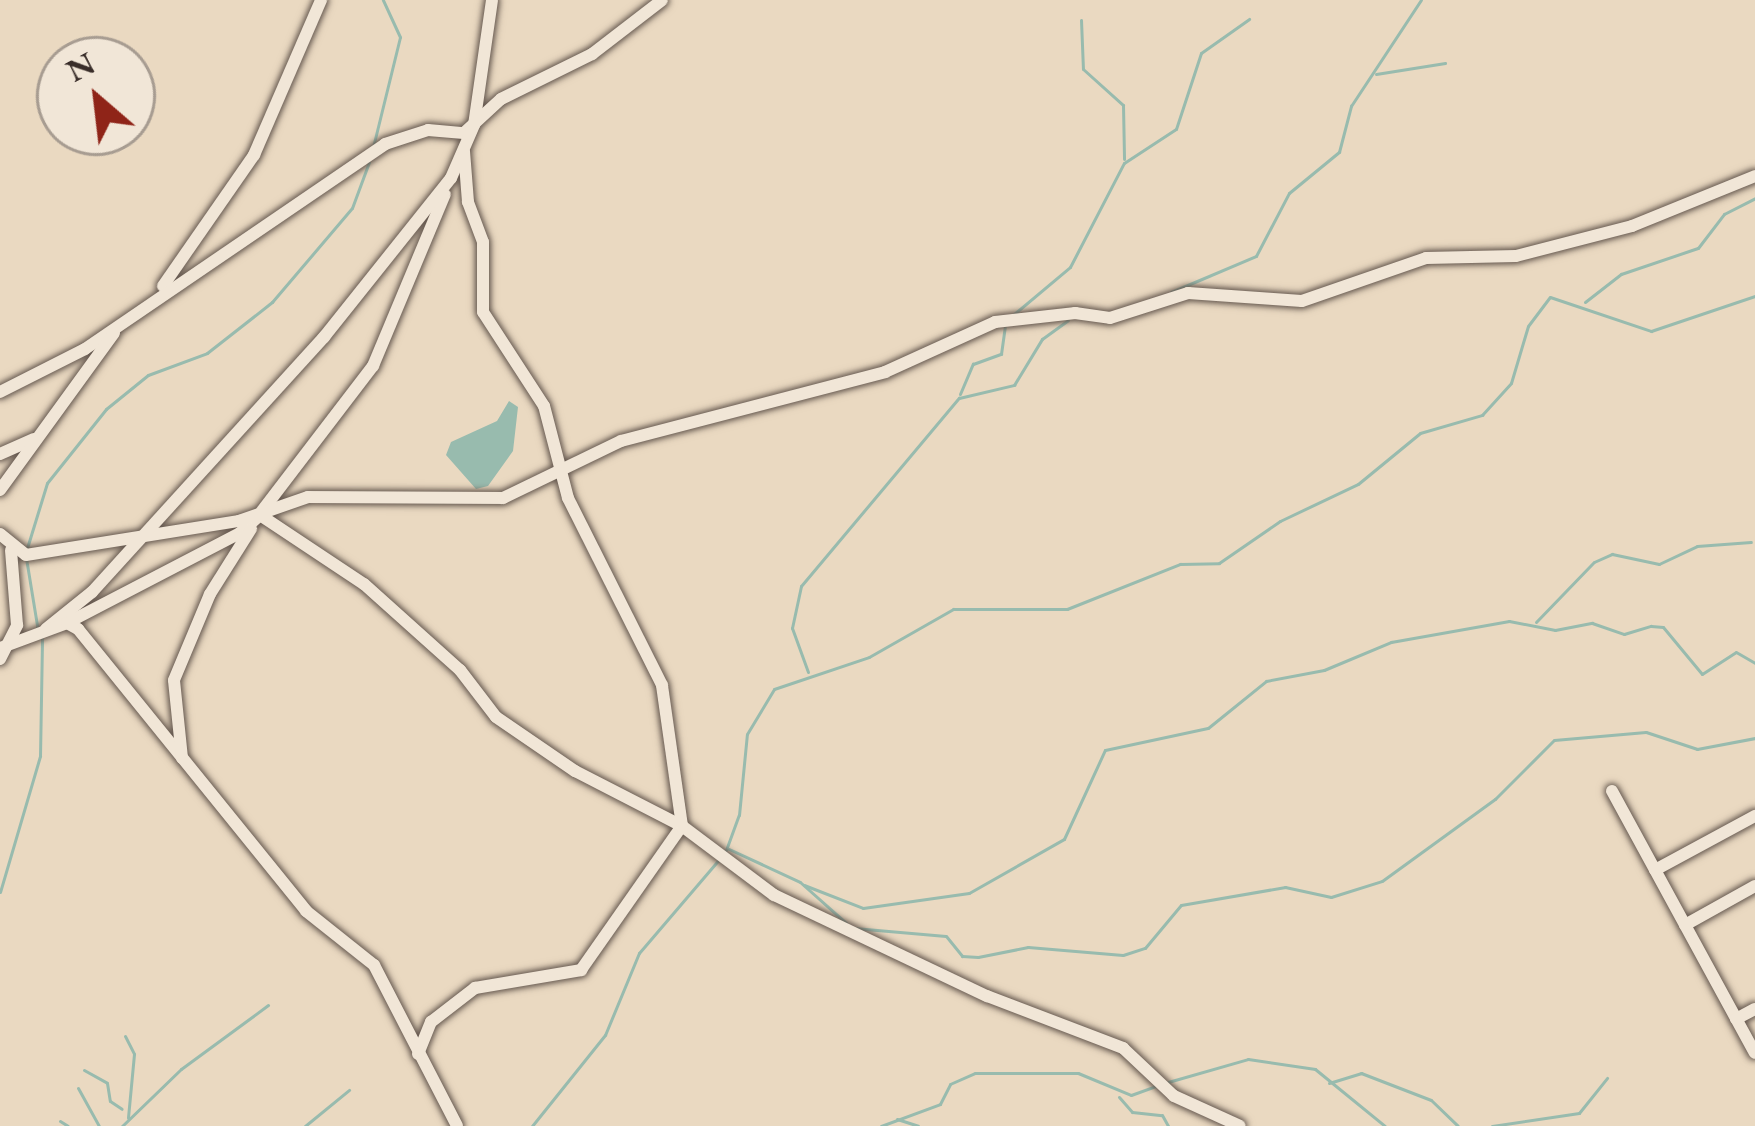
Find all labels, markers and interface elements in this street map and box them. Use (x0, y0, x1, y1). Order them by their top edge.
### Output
north arrow (36, 36, 156, 156)
text: N (58, 41, 102, 92)

